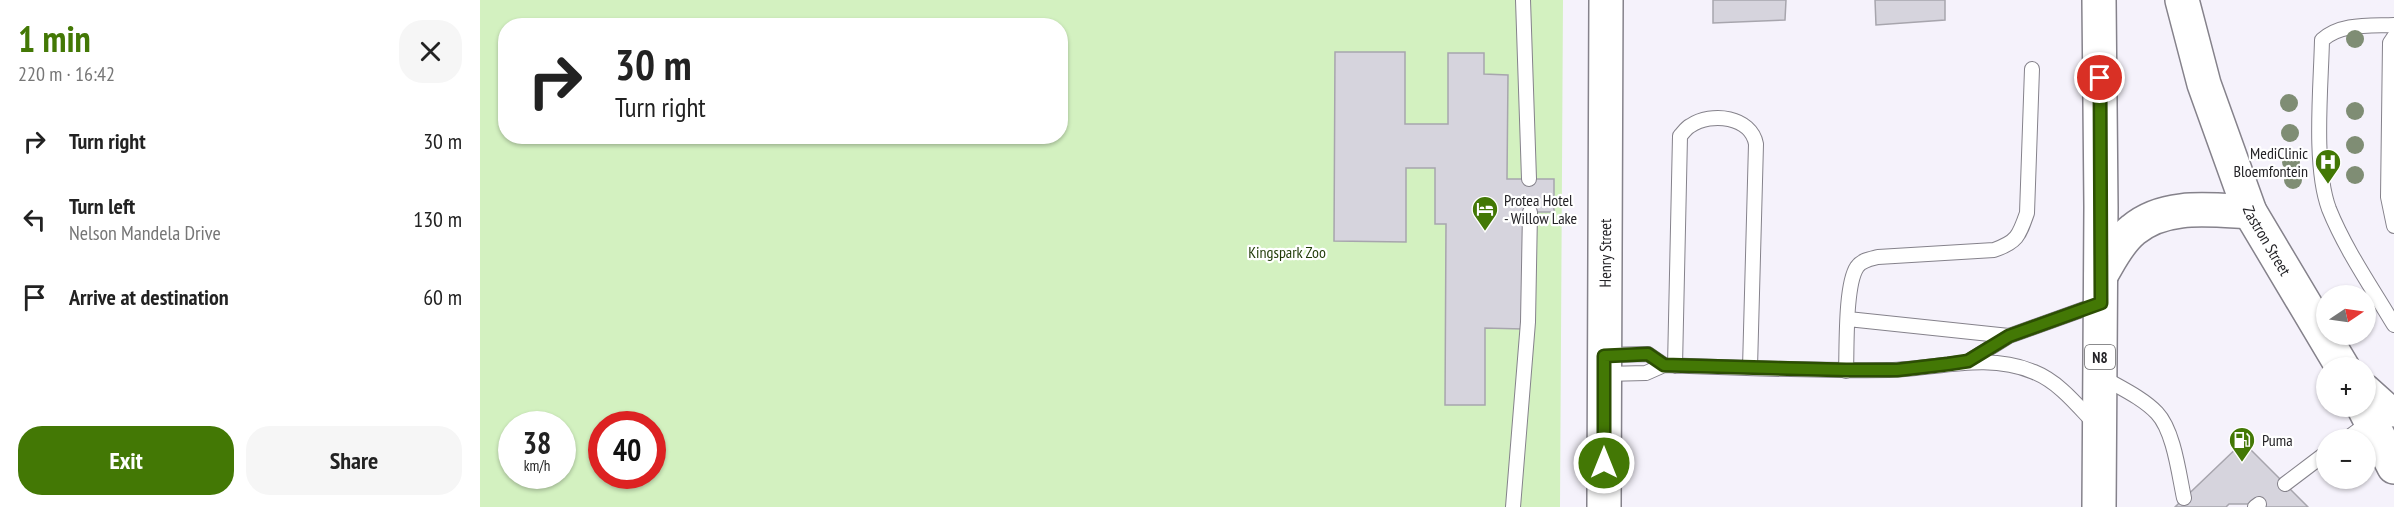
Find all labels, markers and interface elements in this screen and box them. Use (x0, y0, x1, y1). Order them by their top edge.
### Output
text: 1 min (18, 15, 91, 62)
button: close (399, 20, 462, 83)
text: 30 m (615, 37, 692, 92)
icon: right (516, 42, 594, 120)
pin (2074, 52, 2125, 103)
text: 220 m · 16:42 (18, 61, 115, 87)
icon: arrive (2083, 61, 2116, 94)
text: Turn right (615, 90, 706, 124)
icon: right (18, 125, 51, 158)
text: Turn right (69, 127, 146, 155)
text: 30 m (423, 127, 462, 155)
place label: MediClinic Bloemfontein (2234, 143, 2308, 181)
hospital icon: MediClinic Bloemfontein (2313, 147, 2343, 185)
place label: Protea Hotel - Willow Lake (1504, 190, 1577, 228)
text: Turn left (69, 192, 135, 220)
hotel icon: Protea Hotel - Willow Lake (1470, 194, 1500, 232)
icon: left (18, 203, 51, 236)
street label: Zastron Street (2239, 203, 2296, 280)
text: 130 m (413, 205, 462, 233)
street label: Henry Street (1595, 218, 1615, 287)
text: Nelson Mandela Drive (69, 220, 221, 246)
park label: Kingspark Zoo (1248, 242, 1326, 262)
icon: arrive (18, 281, 51, 314)
text: Arrive at destination (69, 283, 229, 311)
text: 60 m (423, 283, 462, 311)
north arrow (2316, 285, 2376, 345)
map controls (2316, 285, 2376, 489)
road number: N8 (2085, 345, 2115, 369)
button: + (2316, 357, 2376, 417)
speed limit sign: 40 (588, 411, 666, 489)
text: 38 (523, 423, 551, 462)
fuel station icon: Puma (2227, 425, 2257, 463)
button: Exit (18, 426, 234, 495)
button: Share (246, 426, 462, 495)
button: − (2316, 429, 2376, 489)
place label: Puma (2262, 430, 2293, 450)
position arrow (1572, 431, 1636, 495)
text: km/h (524, 456, 550, 475)

